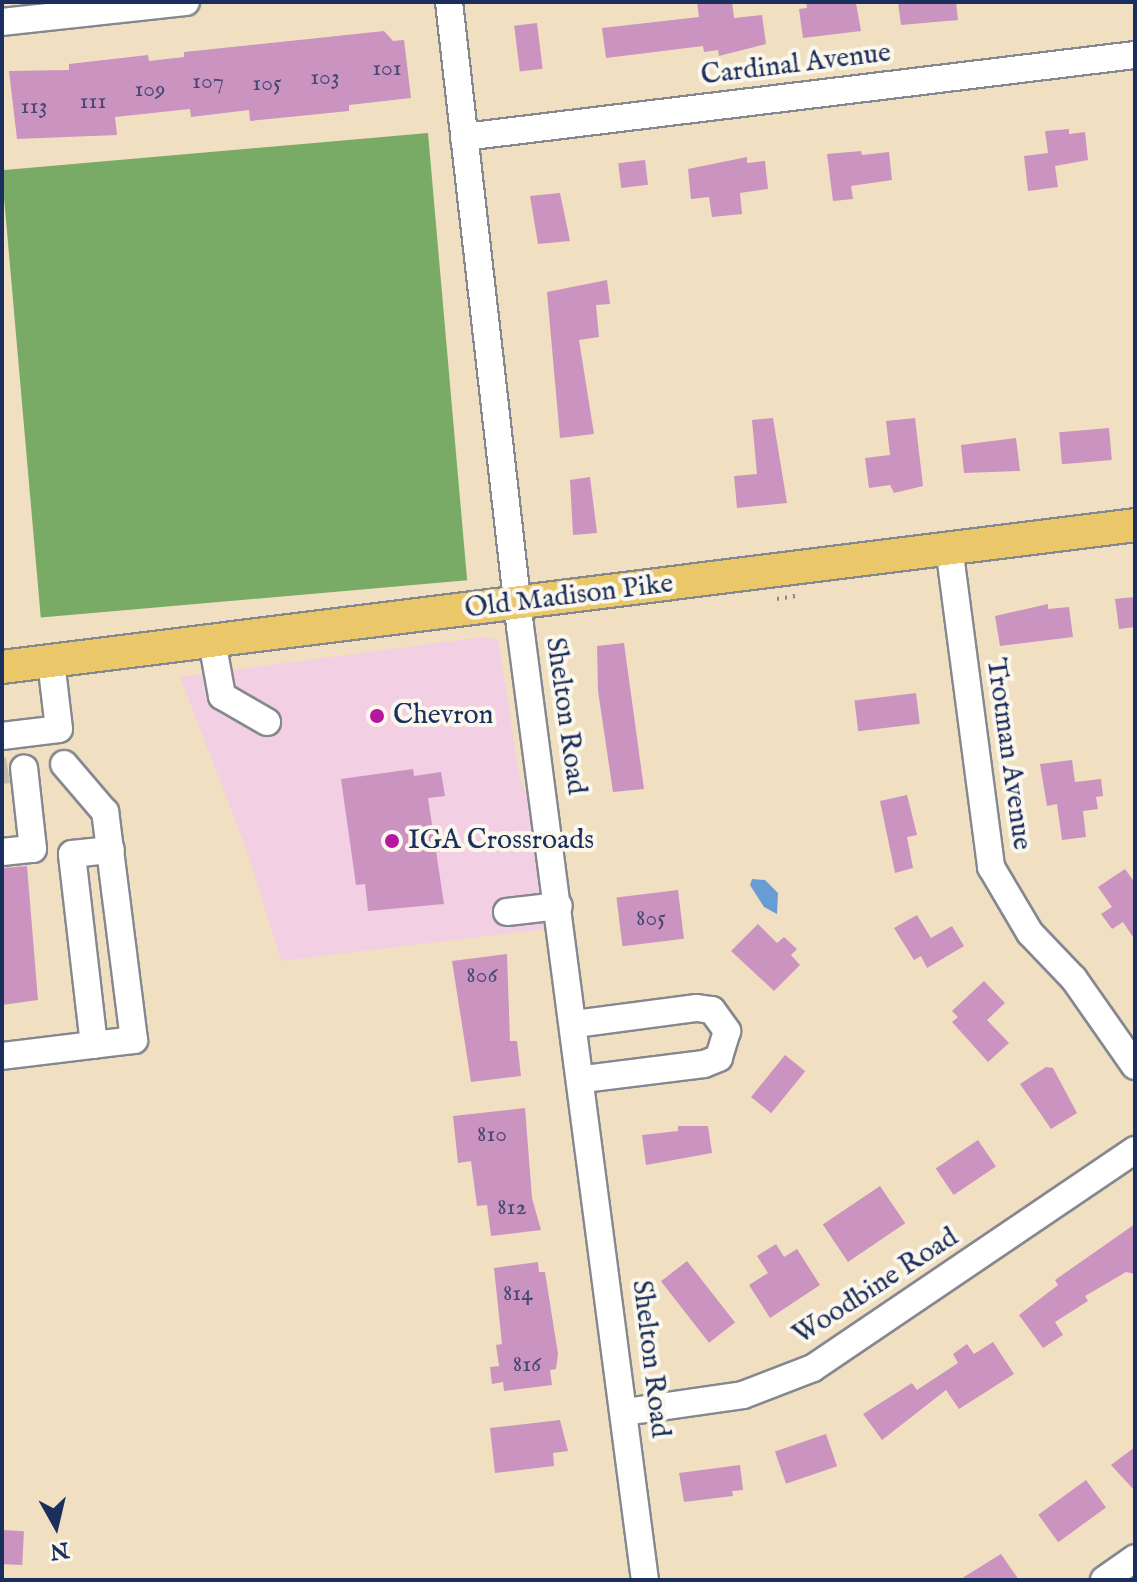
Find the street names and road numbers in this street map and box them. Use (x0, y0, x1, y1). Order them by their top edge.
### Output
street label: Cardinal Avenue (699, 37, 893, 93)
street label: Old Madison Pike (463, 568, 675, 626)
street label: Shelton Road (537, 635, 593, 797)
street label: Trotman Avenue (978, 656, 1038, 852)
street label: Woodbine Road (787, 1221, 965, 1353)
street label: Shelton Road (624, 1278, 676, 1440)

